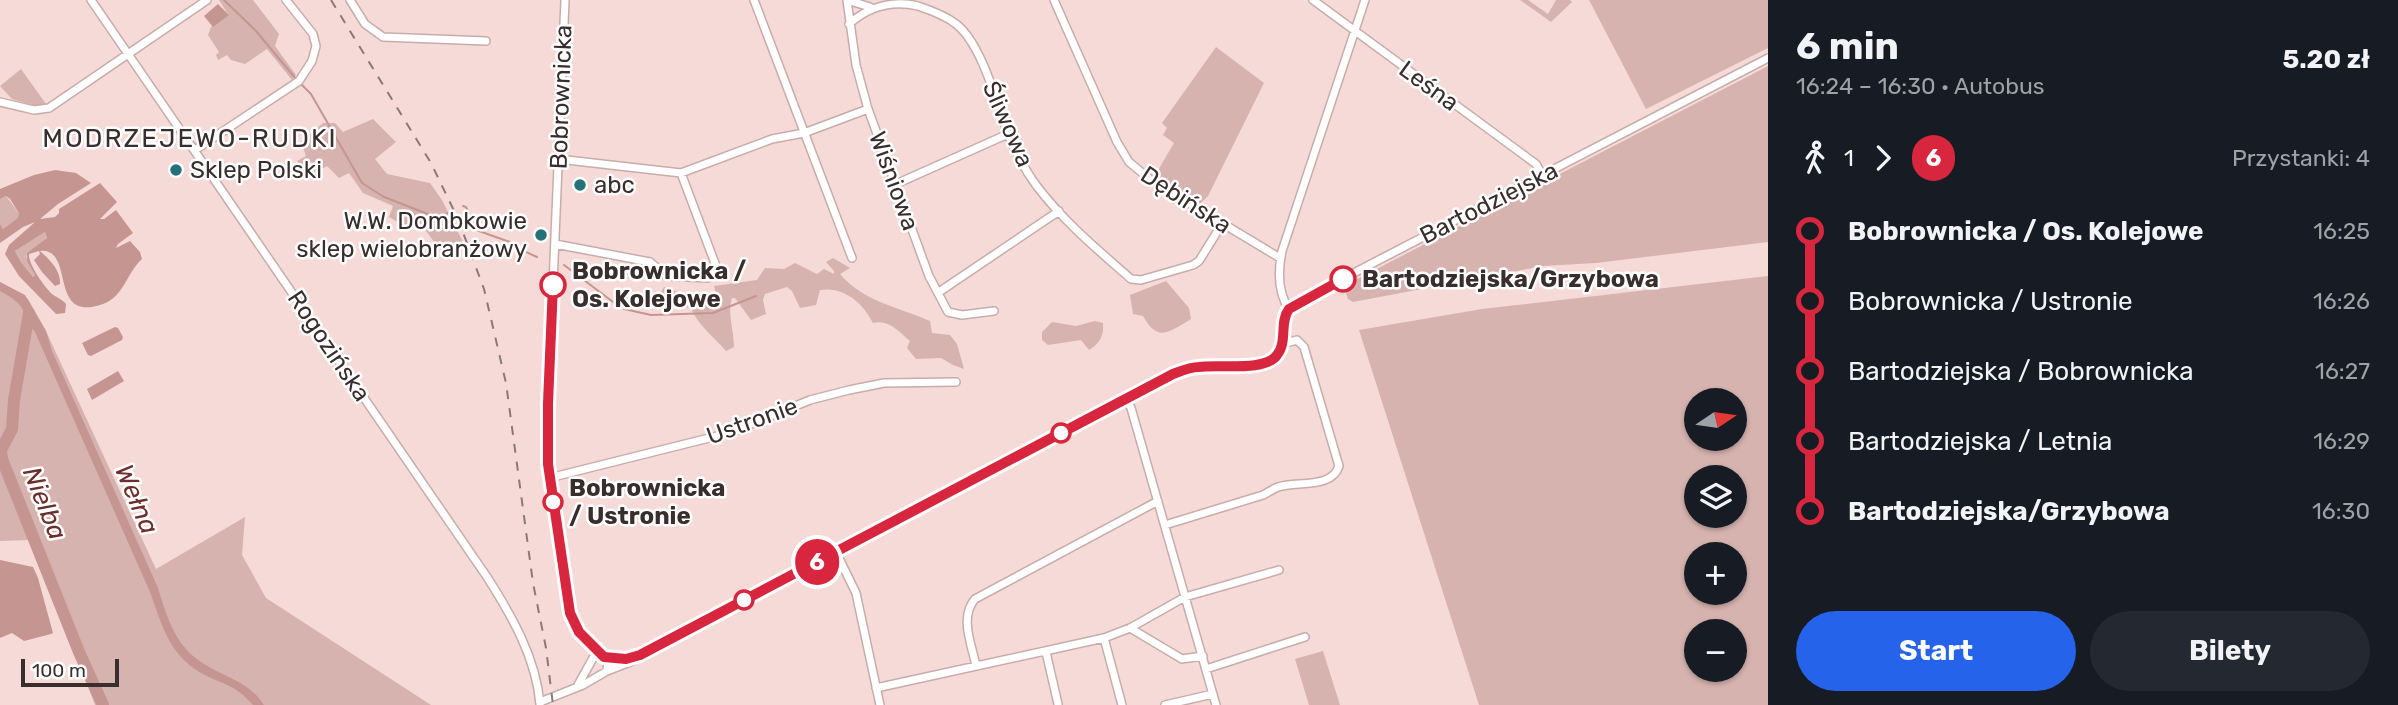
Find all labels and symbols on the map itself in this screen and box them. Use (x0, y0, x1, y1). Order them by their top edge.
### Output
street label: Bobrownicka (544, 24, 578, 170)
street label: Leśna (1394, 55, 1464, 117)
street label: Śliwowa (977, 77, 1039, 171)
district label: MODRZEJEWO-RUDKI (42, 123, 338, 154)
street label: Wiśniowa (863, 128, 925, 234)
place label: Sklep Polski (190, 156, 322, 184)
street label: Bartodziejska (1415, 156, 1563, 250)
street label: Dębińska (1135, 160, 1237, 240)
marker: Sklep Polski (168, 162, 184, 178)
place label: abc (594, 171, 635, 199)
marker: abc (572, 177, 588, 193)
place label: W.W. Dombkowie sklep wielobranżowy (296, 207, 527, 263)
marker: W.W. Dombkowie sklep wielobranżowy (533, 227, 549, 243)
place label: Bobrownicka / Os. Kolejowe (572, 257, 746, 313)
place label: Bartodziejska/Grzybowa (1362, 265, 1659, 293)
marker: Bartodziejska/Grzybowa (1330, 266, 1356, 292)
marker: Bobrownicka / Os. Kolejowe (540, 272, 566, 298)
street label: Rogozińska (282, 285, 376, 407)
north arrow (1684, 388, 1746, 452)
street label: Ustronie (703, 392, 801, 450)
unlabelled marker (1051, 423, 1071, 443)
water label: Wełna (108, 460, 165, 539)
water label: Nielba (16, 462, 73, 544)
place label: Bobrownicka / Ustronie (569, 474, 725, 530)
marker: Bobrownicka / Ustronie (543, 492, 563, 512)
line badge: 6 (794, 539, 840, 585)
unlabelled marker (734, 590, 754, 610)
scale bar (21, 656, 119, 688)

